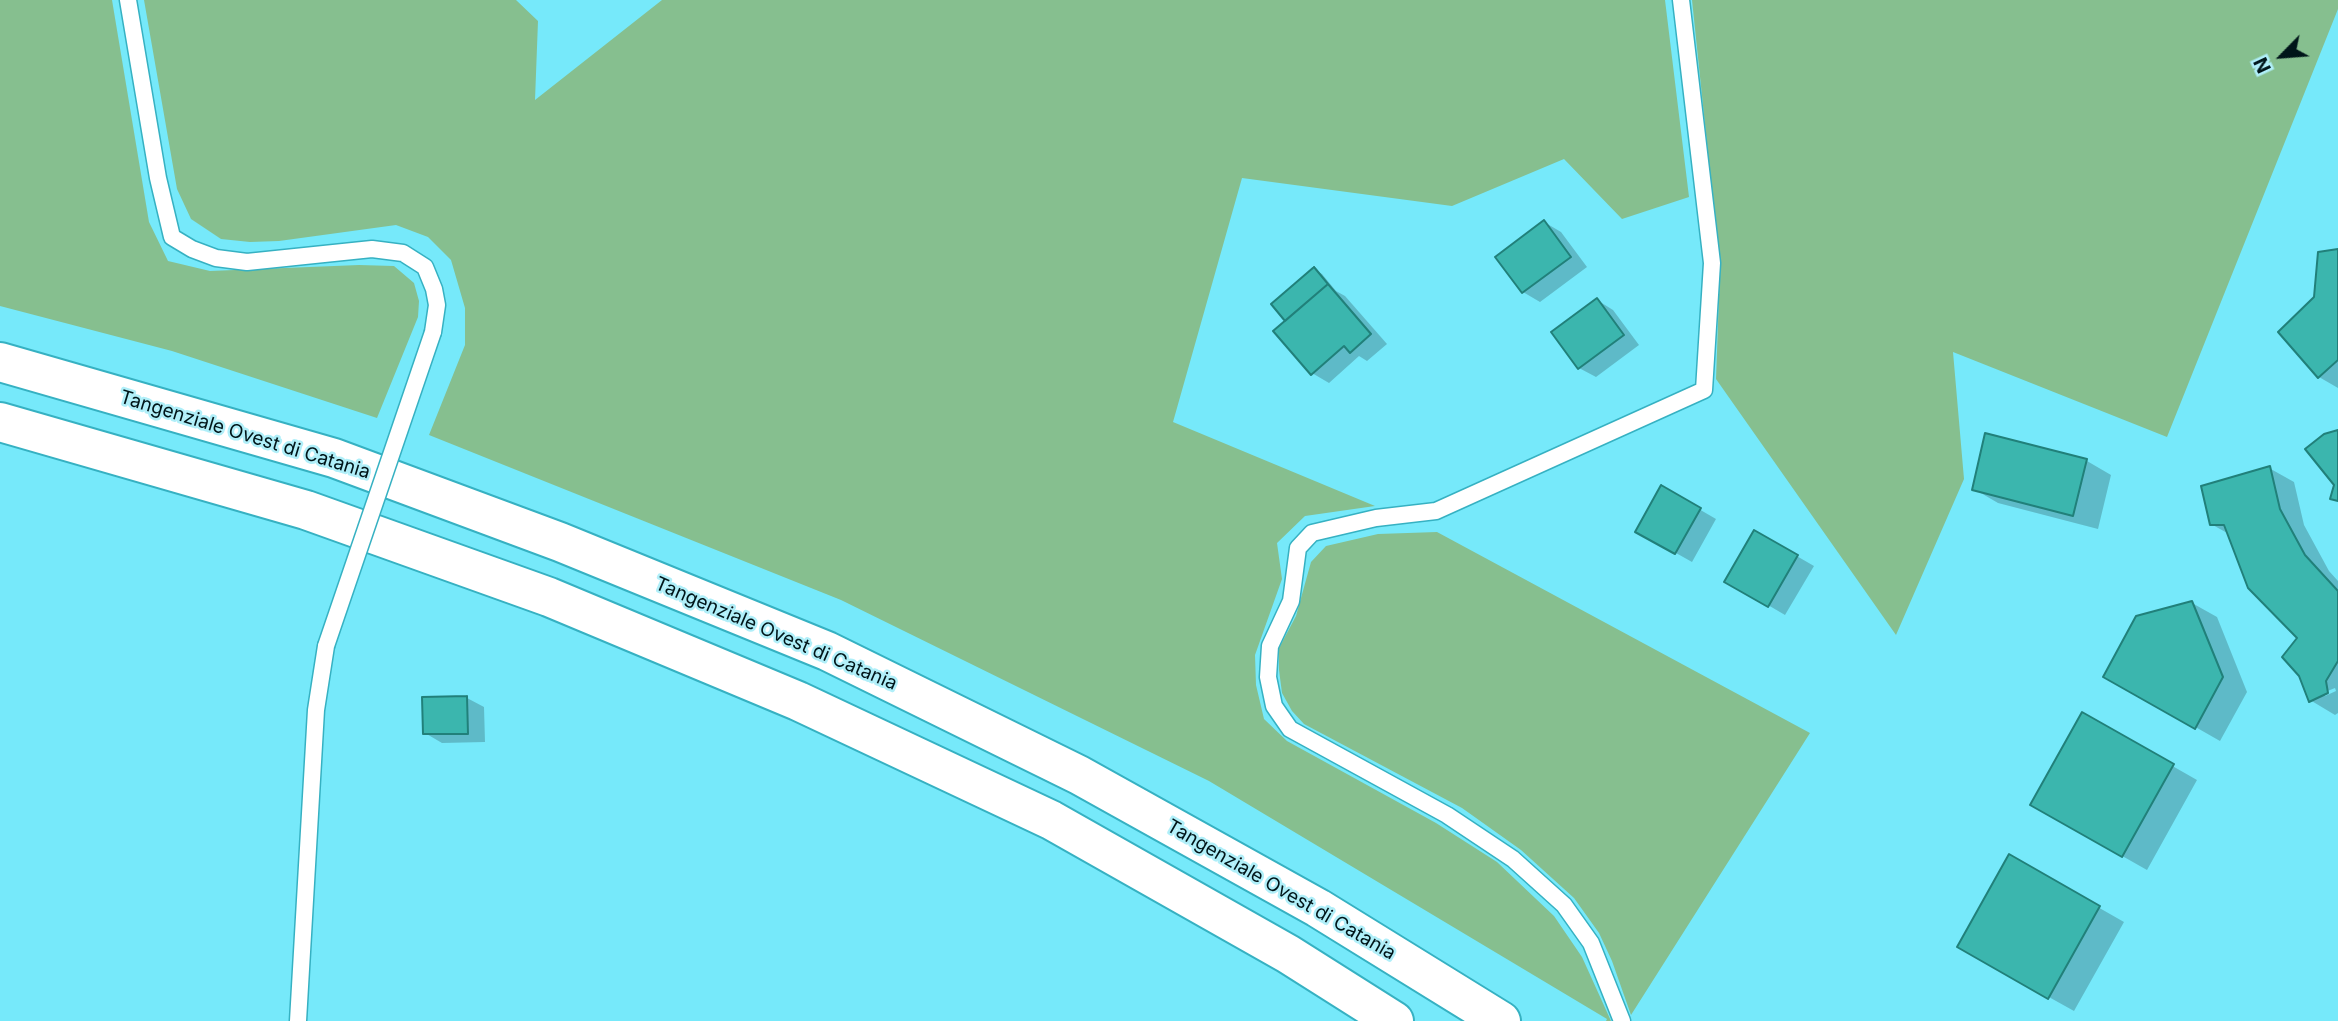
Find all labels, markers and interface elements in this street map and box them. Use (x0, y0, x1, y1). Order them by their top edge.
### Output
north arrow (2247, 21, 2317, 91)
text: N (2249, 54, 2276, 77)
street label: Tangenziale Ovest di Catania (117, 386, 373, 484)
street label: Tangenziale Ovest di Catania (652, 573, 900, 695)
street label: Tangenziale Ovest di Catania (1162, 815, 1400, 965)

